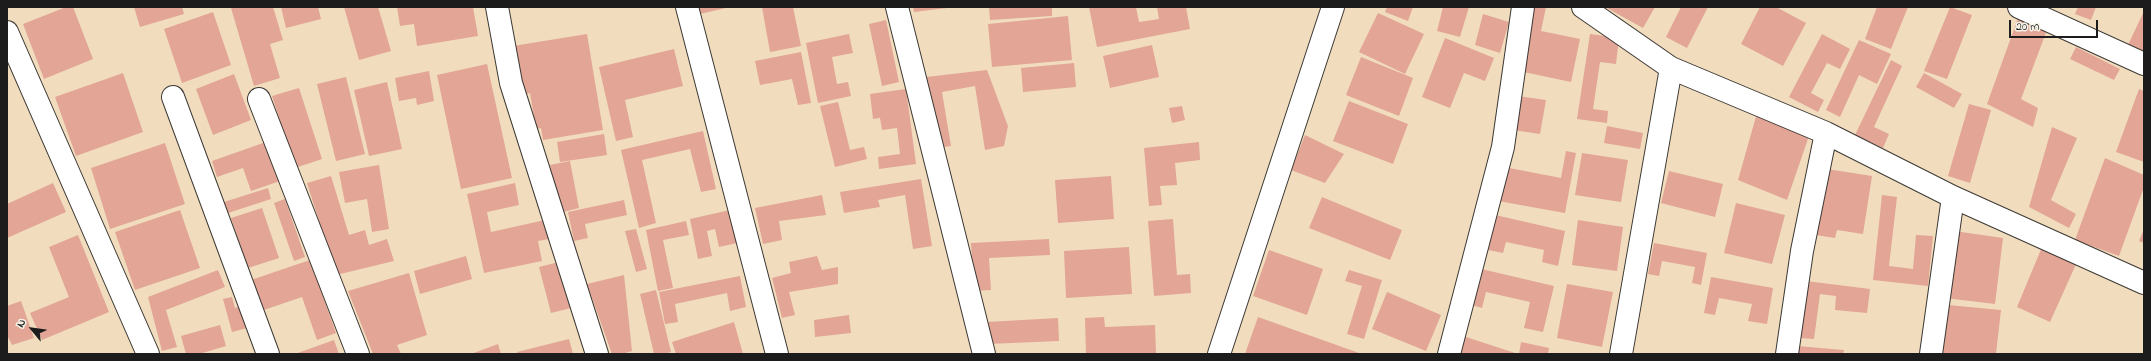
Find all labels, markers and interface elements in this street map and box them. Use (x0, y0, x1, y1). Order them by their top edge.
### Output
scale bar (2011, 12, 2100, 38)
text: 20 m (2016, 18, 2039, 36)
north arrow (12, 309, 52, 349)
text: N (13, 316, 30, 330)

